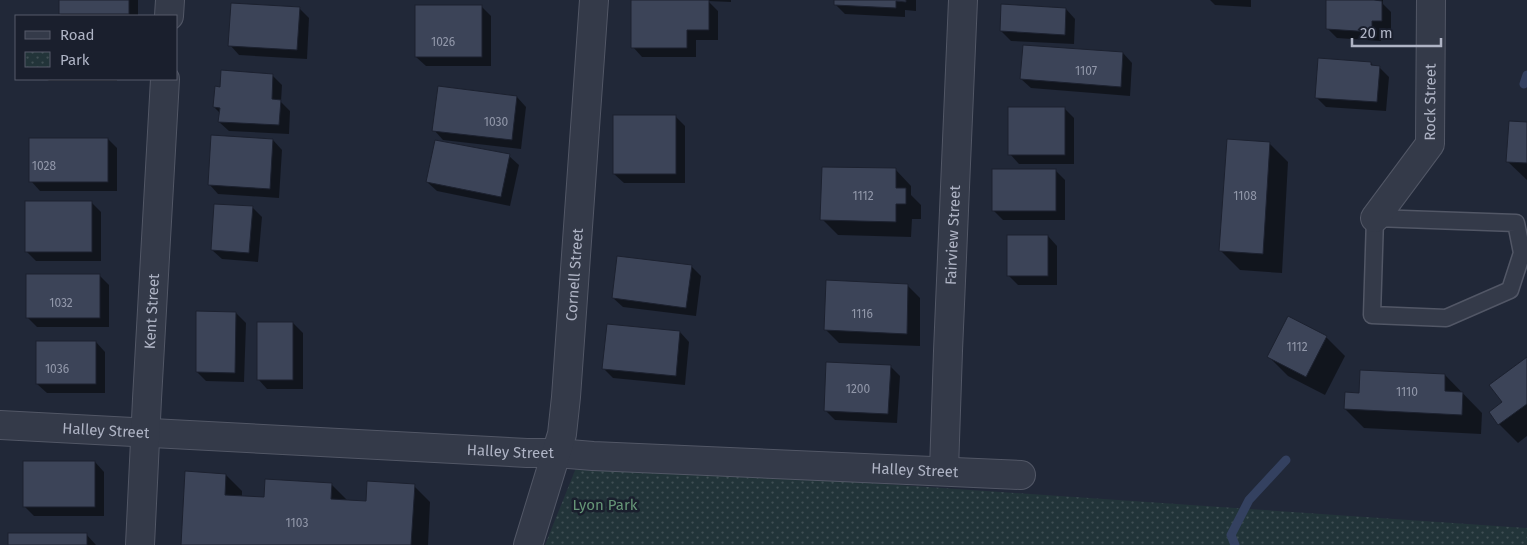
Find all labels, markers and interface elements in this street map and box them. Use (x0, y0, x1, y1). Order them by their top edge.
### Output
legend (15, 15, 178, 80)
scale bar (1352, 15, 1441, 47)
text: 20 m (1360, 24, 1393, 42)
text: Road (60, 26, 95, 44)
house number: 1026 (431, 35, 455, 49)
text: Park (60, 51, 90, 69)
street label: Rock Street (1421, 63, 1440, 141)
house number: 1107 (1075, 64, 1097, 78)
house number: 1030 (484, 115, 509, 129)
house number: 1028 (32, 159, 57, 173)
street label: Fairview Street (942, 184, 964, 286)
house number: 1112 (852, 189, 874, 203)
house number: 1108 (1233, 189, 1257, 203)
street label: Cornell Street (562, 227, 587, 322)
street label: Kent Street (141, 272, 163, 350)
house number: 1032 (49, 296, 73, 310)
house number: 1116 (851, 307, 873, 321)
house number: 1112 (1286, 340, 1308, 354)
house number: 1036 (45, 362, 69, 376)
house number: 1200 (846, 382, 871, 396)
house number: 1110 (1396, 385, 1418, 399)
street label: Halley Street (62, 419, 150, 442)
street label: Halley Street (466, 441, 554, 462)
street label: Halley Street (871, 459, 959, 481)
park label: Lyon Park (573, 496, 638, 514)
house number: 1103 (286, 516, 308, 530)

